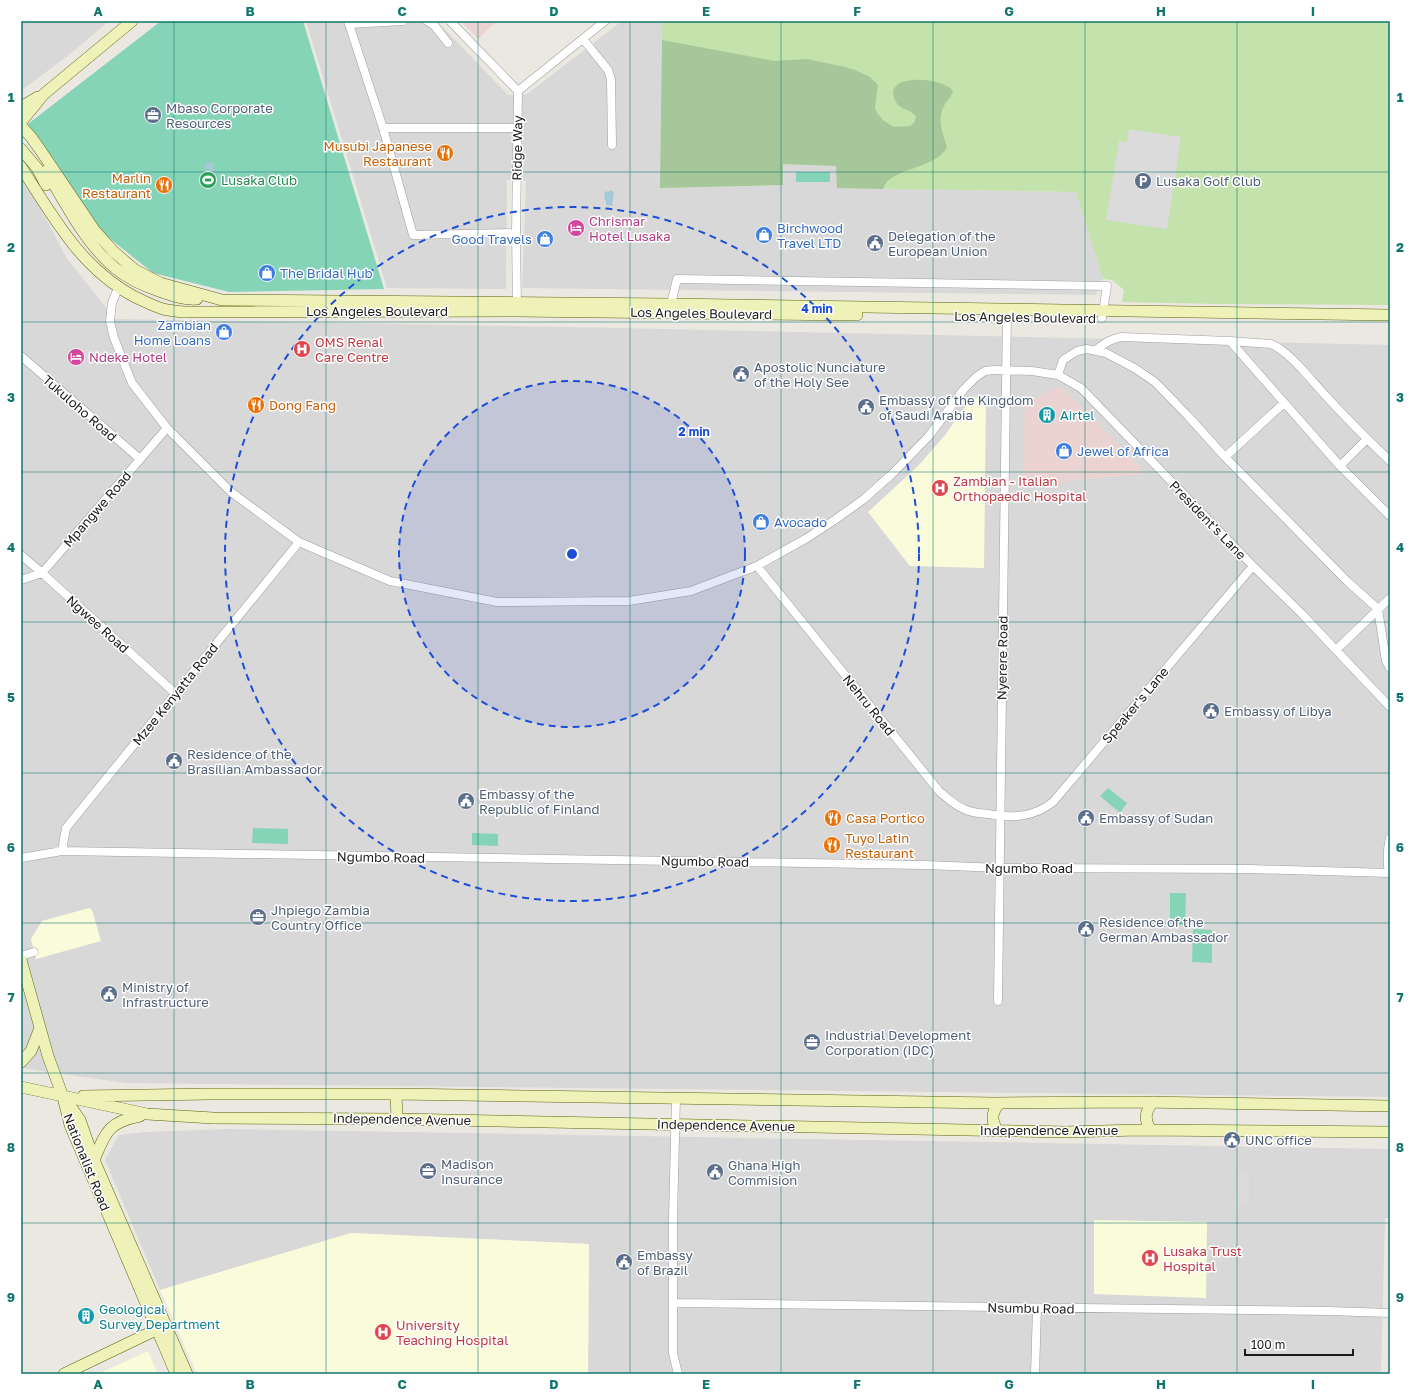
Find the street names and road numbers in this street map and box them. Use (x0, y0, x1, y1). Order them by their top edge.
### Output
street label: Ridge Way (508, 114, 526, 181)
street label: Los Angeles Boulevard (306, 303, 448, 319)
street label: Los Angeles Boulevard (630, 304, 772, 322)
street label: Los Angeles Boulevard (954, 308, 1096, 326)
street label: Tukuloho Road (40, 372, 120, 444)
street label: Mpangwe Road (60, 468, 134, 550)
street label: President's Lane (1166, 477, 1250, 563)
street label: Ngwee Road (63, 592, 133, 656)
street label: Nyerere Road (993, 616, 1011, 700)
street label: Mzee Kenyatta Road (129, 640, 221, 748)
street label: Speaker's Lane (1098, 664, 1172, 746)
street label: Nehru Road (840, 671, 898, 739)
street label: Ngumbo Road (337, 848, 425, 866)
street label: Ngumbo Road (661, 852, 749, 870)
street label: Ngumbo Road (985, 860, 1073, 876)
street label: Independence Avenue (333, 1110, 471, 1128)
street label: Nationalist Road (60, 1111, 114, 1213)
street label: Independence Avenue (657, 1116, 795, 1134)
street label: Independence Avenue (980, 1122, 1118, 1138)
street label: Nsumbu Road (987, 1299, 1075, 1317)

